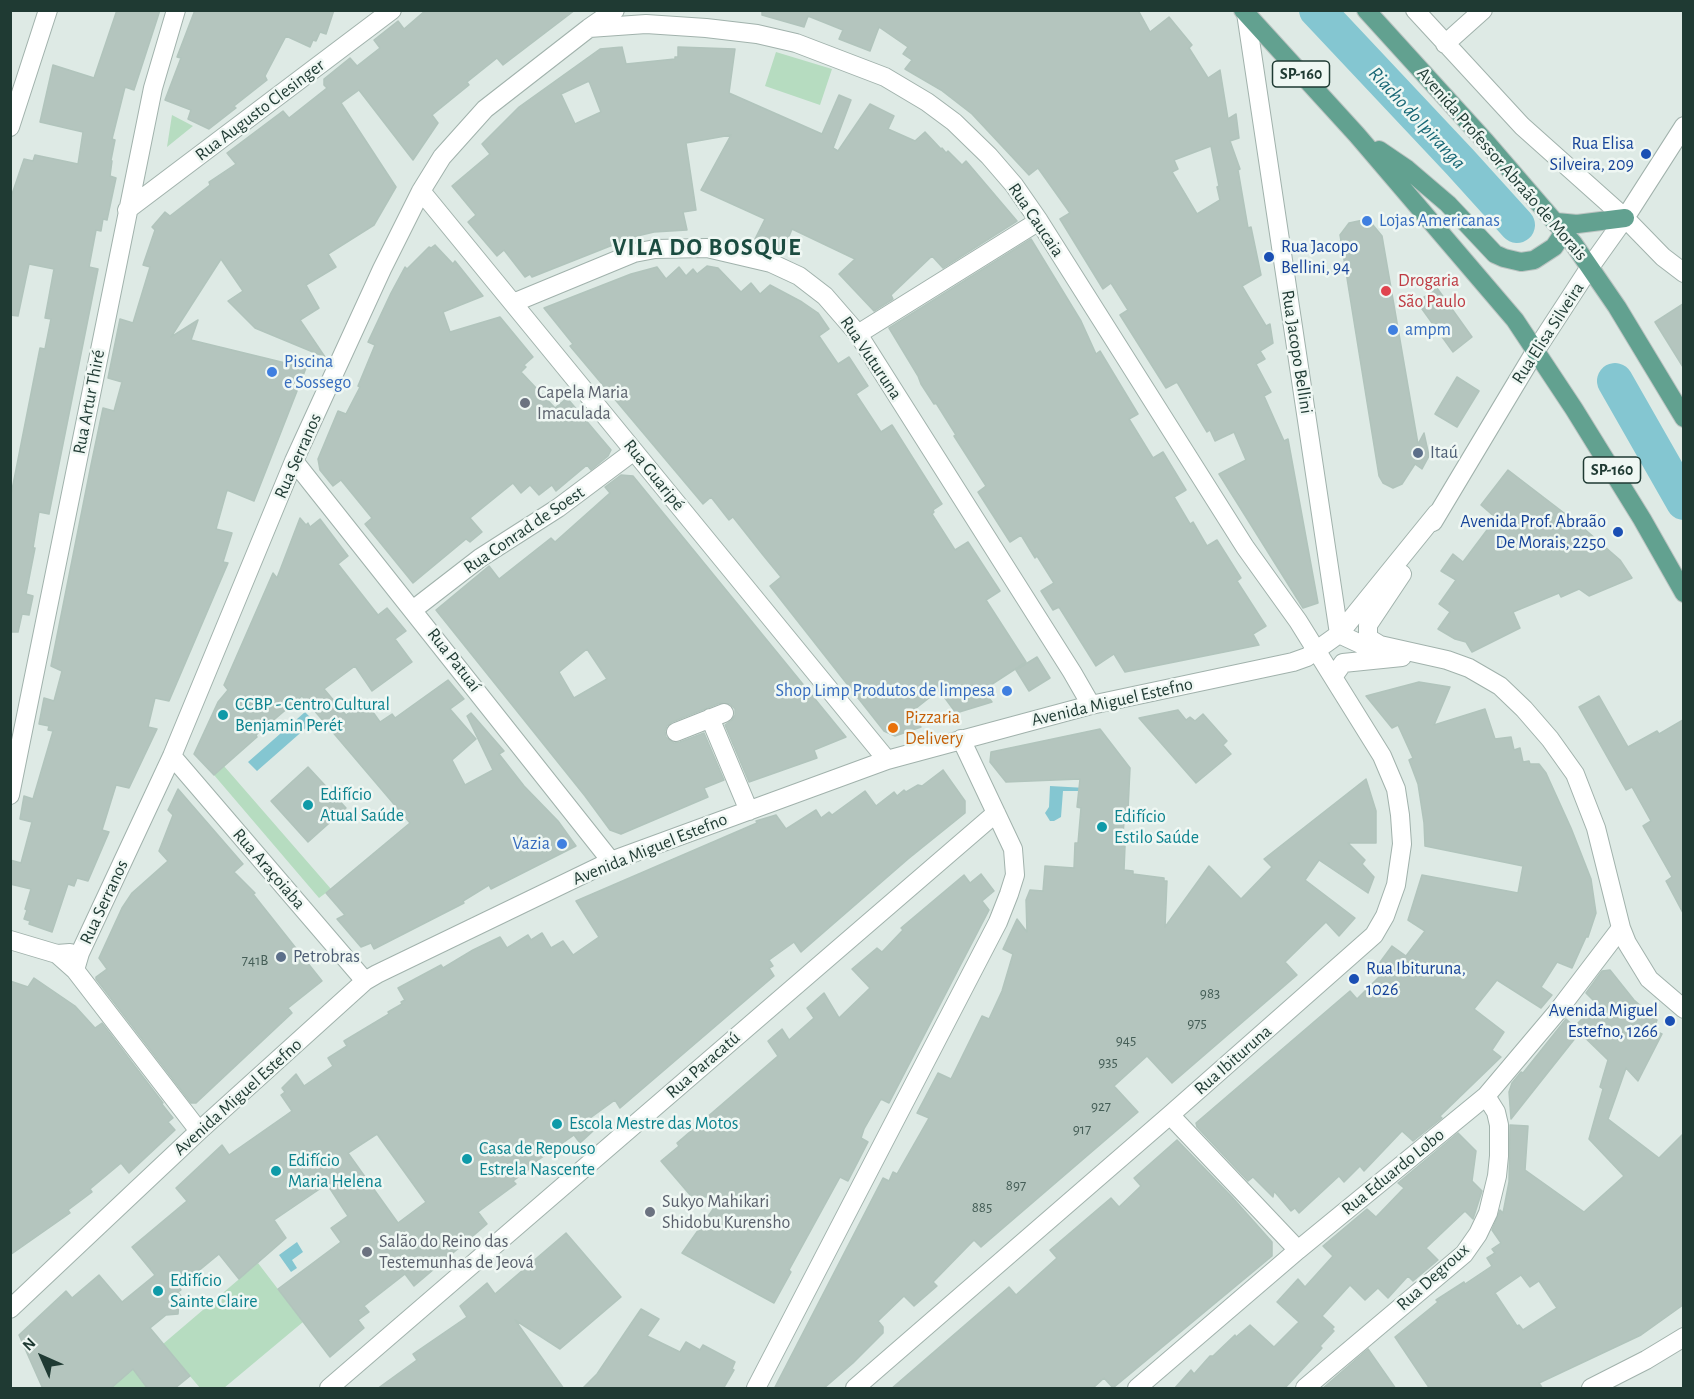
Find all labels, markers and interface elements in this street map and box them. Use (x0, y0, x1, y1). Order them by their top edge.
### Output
street label: Rua Augusto Clesinger (191, 54, 329, 166)
road number: SP-160 (1272, 61, 1330, 87)
water label: Riacho do Ipiranga (1363, 62, 1471, 174)
street label: Avenida Professor Abraão de Morais (1412, 63, 1592, 265)
place label: Rua Elisa Silveira, 209 (1550, 133, 1634, 176)
marker: Rua Elisa Silveira, 209 (1639, 147, 1653, 161)
street label: Rua Caucaia (1003, 179, 1069, 261)
place label: Lojas Americanas (1379, 210, 1500, 232)
marker: Lojas Americanas (1360, 214, 1374, 228)
district label: VILA DO BOSQUE (612, 234, 802, 262)
place label: Rua Jacopo Bellini, 94 (1281, 236, 1358, 278)
marker: Rua Jacopo Bellini, 94 (1262, 250, 1276, 264)
place label: Drogaria São Paulo (1398, 270, 1466, 312)
street label: Rua Elisa Silveira (1507, 278, 1589, 388)
marker: Drogaria São Paulo (1379, 284, 1393, 298)
street label: Rua Jacopo Bellini (1277, 289, 1317, 415)
street label: Rua Vuturuna (835, 312, 907, 404)
place label: ampm (1405, 319, 1451, 341)
marker: ampm (1386, 323, 1400, 337)
street label: Rua Artur Thiré (68, 348, 110, 456)
place label: Piscina e Sossego (284, 351, 351, 394)
marker: Piscina e Sossego (265, 365, 279, 379)
place label: Capela Maria Imaculada (537, 382, 629, 424)
marker: Capela Maria Imaculada (518, 396, 532, 410)
street label: Rua Serranos (270, 410, 326, 502)
street label: Rua Guaripé (619, 435, 689, 515)
place label: Itaú (1430, 442, 1458, 464)
marker: Itaú (1411, 446, 1425, 460)
road number: SP-160 (1584, 457, 1640, 483)
street label: Rua Conrad de Soest (459, 482, 589, 578)
place label: Avenida Prof. Abraão De Morais, 2250 (1460, 511, 1606, 554)
marker: Avenida Prof. Abraão De Morais, 2250 (1611, 525, 1625, 539)
street label: Rua Patuaí (422, 624, 486, 696)
street label: Avenida Miguel Estefno (1029, 673, 1195, 731)
place label: Shop Limp Produtos de limpesa (776, 680, 995, 702)
marker: Shop Limp Produtos de limpesa (1000, 684, 1014, 698)
place label: CCBP - Centro Cultural Benjamin Perét (235, 694, 390, 736)
place label: Pizzaria Delivery (905, 707, 963, 750)
marker: CCBP - Centro Cultural Benjamin Perét (216, 708, 230, 722)
marker: Pizzaria Delivery (886, 721, 900, 735)
place label: Edifício Atual Saúde (320, 784, 404, 826)
marker: Edifício Atual Saúde (301, 798, 315, 812)
place label: Edifício Estilo Saúde (1114, 806, 1199, 848)
street label: Avenida Miguel Estefno (570, 808, 730, 890)
marker: Edifício Estilo Saúde (1095, 820, 1109, 834)
street label: Rua Araçoiaba (228, 824, 310, 914)
place label: Vazia (512, 833, 550, 855)
marker: Vazia (555, 837, 569, 851)
street label: Rua Serranos (75, 856, 133, 948)
place label: Petrobras (293, 946, 360, 968)
marker: Petrobras (274, 950, 288, 964)
house number: 741B (242, 951, 268, 969)
place label: Rua Ibituruna, 1026 (1366, 958, 1466, 1000)
marker: Rua Ibituruna, 1026 (1347, 972, 1361, 986)
house number: 983 (1200, 984, 1220, 1002)
place label: Avenida Miguel Estefno, 1266 (1549, 1000, 1658, 1042)
house number: 975 (1187, 1014, 1207, 1032)
marker: Avenida Miguel Estefno, 1266 (1663, 1014, 1677, 1028)
street label: Rua Ibituruna (1190, 1020, 1276, 1100)
street label: Rua Paracatú (662, 1027, 744, 1103)
house number: 945 (1116, 1031, 1136, 1049)
street label: Avenida Miguel Estefno (170, 1034, 306, 1160)
house number: 935 (1098, 1053, 1118, 1071)
house number: 927 (1091, 1097, 1111, 1115)
place label: Escola Mestre das Motos (569, 1113, 738, 1135)
marker: Escola Mestre das Motos (550, 1117, 564, 1131)
house number: 917 (1073, 1120, 1091, 1138)
street label: Rua Eduardo Lobo (1337, 1124, 1449, 1220)
place label: Casa de Repouso Estrela Nascente (479, 1138, 596, 1180)
place label: Edifício Maria Helena (288, 1150, 382, 1192)
marker: Casa de Repouso Estrela Nascente (460, 1152, 474, 1166)
marker: Edifício Maria Helena (269, 1164, 283, 1178)
house number: 897 (1006, 1176, 1026, 1194)
place label: Sukyo Mahikari Shidobu Kurensho (662, 1191, 790, 1234)
house number: 885 (972, 1198, 992, 1216)
marker: Sukyo Mahikari Shidobu Kurensho (643, 1205, 657, 1219)
place label: Salão do Reino das Testemunhas de Jeová (379, 1231, 534, 1274)
street label: Rua Degroux (1392, 1239, 1474, 1315)
marker: Salão do Reino das Testemunhas de Jeová (360, 1245, 374, 1259)
place label: Edifício Sainte Claire (170, 1270, 257, 1312)
marker: Edifício Sainte Claire (151, 1284, 165, 1298)
north arrow (12, 1327, 72, 1387)
text: N (20, 1335, 39, 1354)

